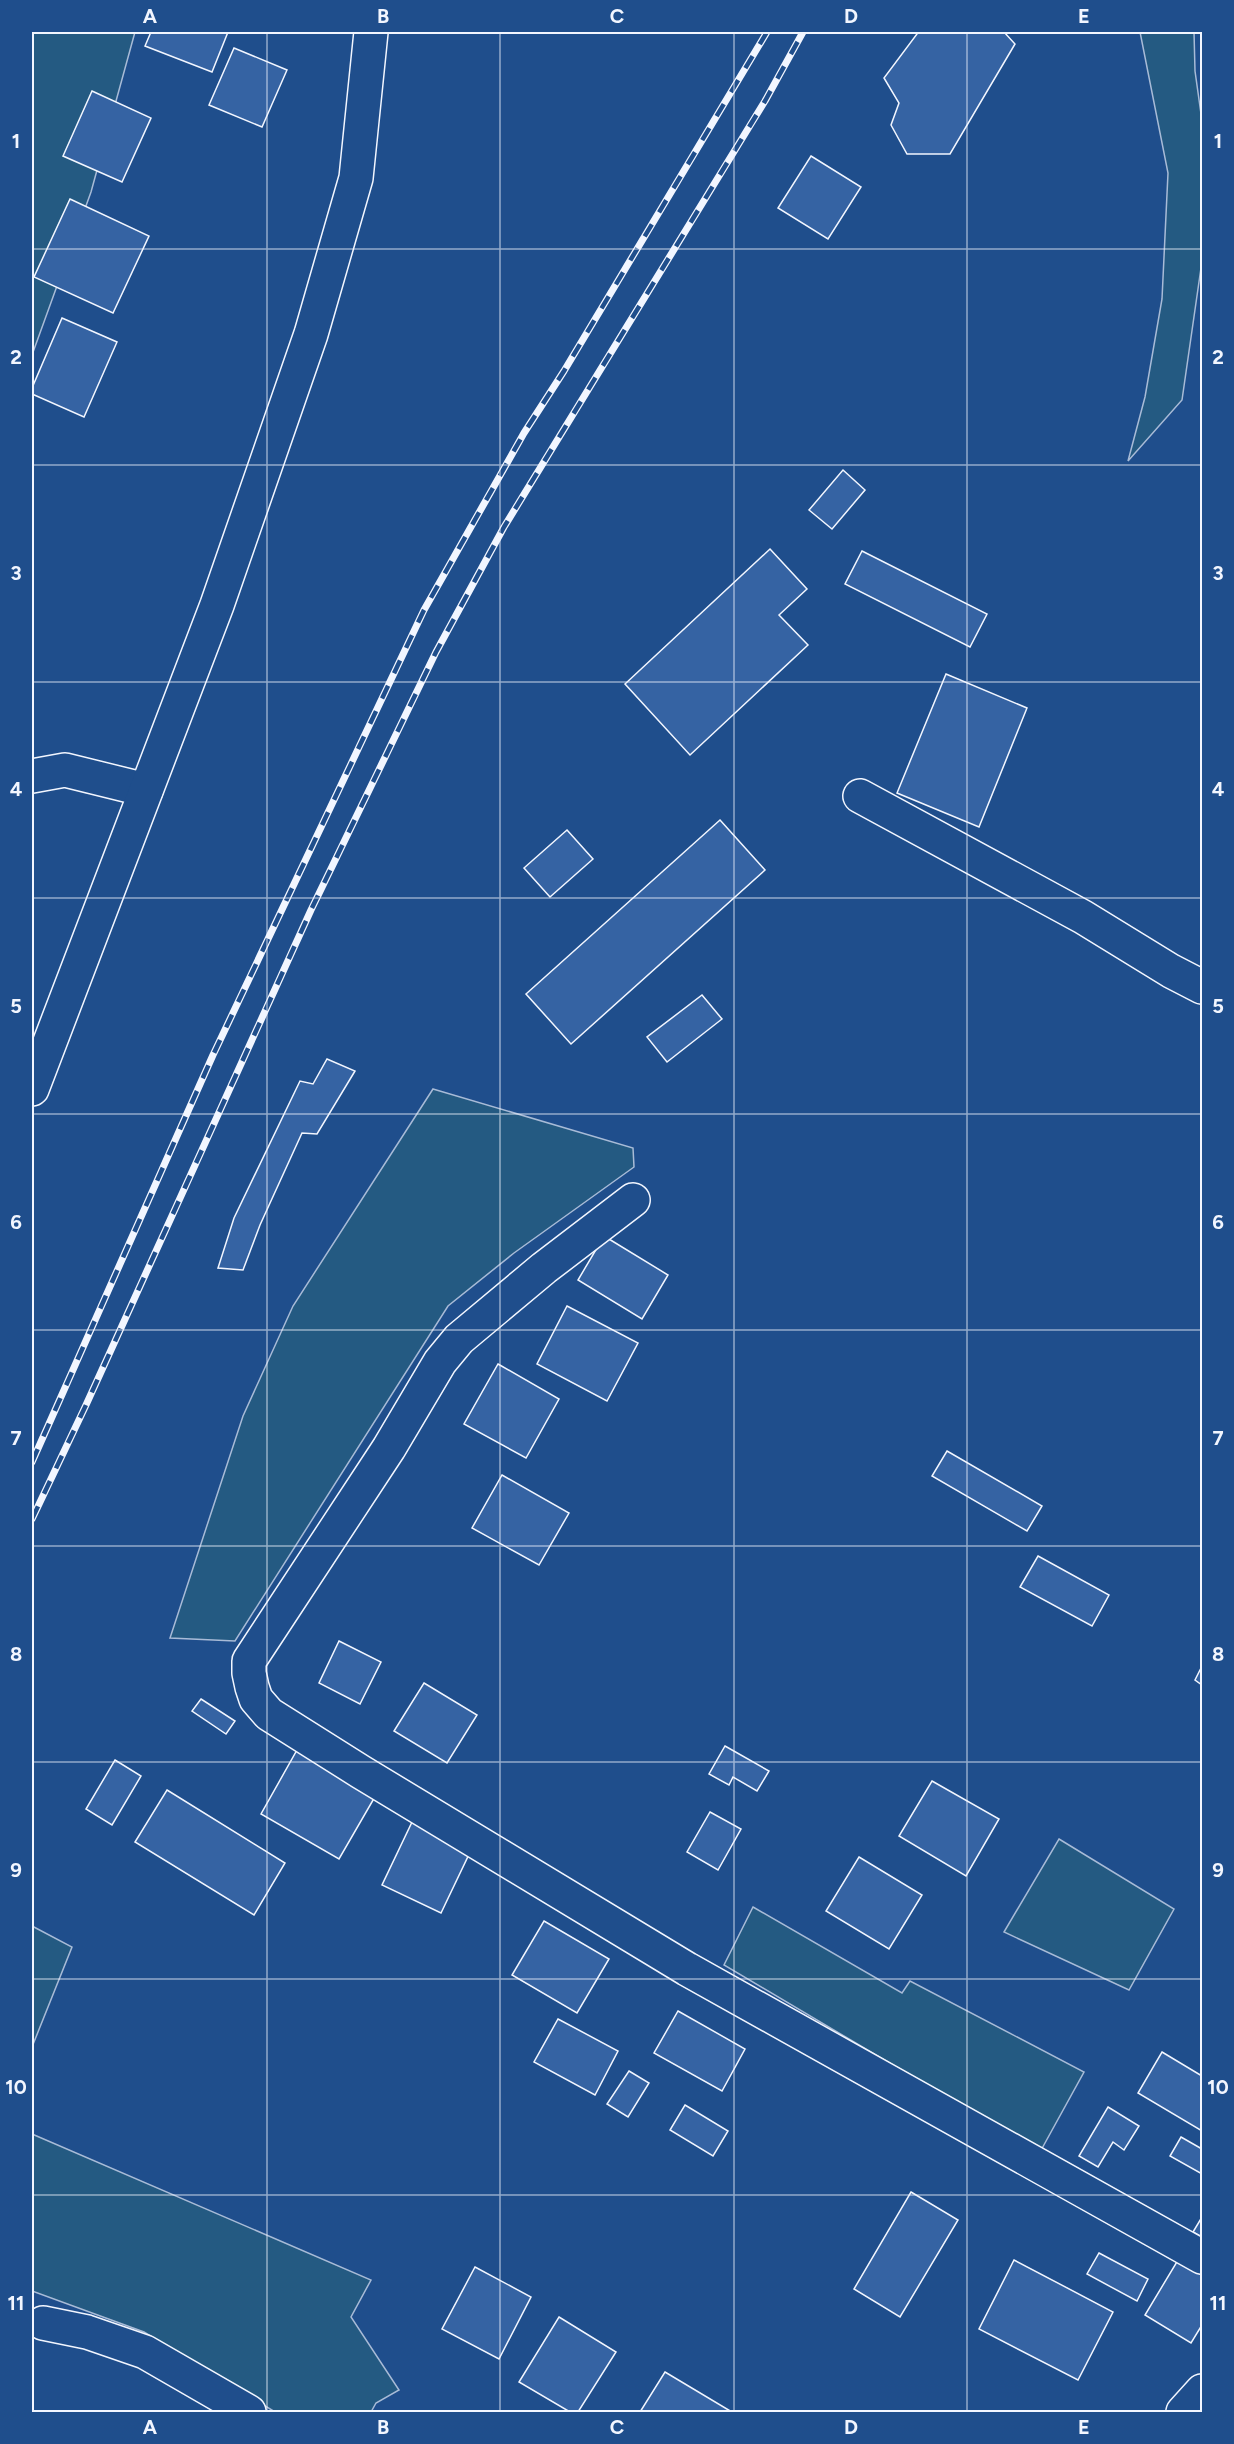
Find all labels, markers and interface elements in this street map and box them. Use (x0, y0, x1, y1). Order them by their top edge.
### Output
text: A (143, 4, 158, 28)
text: B (377, 4, 389, 28)
text: C (610, 4, 624, 28)
text: D (844, 4, 858, 28)
text: E (1078, 4, 1090, 28)
text: 1 (12, 129, 20, 153)
text: 1 (1214, 129, 1222, 153)
text: 2 (10, 345, 22, 369)
text: 2 (1212, 345, 1224, 369)
text: 3 (10, 561, 22, 585)
text: 3 (1212, 561, 1224, 585)
text: 4 (10, 777, 23, 801)
text: 4 (1212, 777, 1225, 801)
text: 5 (10, 994, 22, 1018)
text: 5 (1212, 994, 1224, 1018)
text: 6 (10, 1210, 22, 1234)
text: 6 (1212, 1210, 1224, 1234)
text: 7 (10, 1426, 22, 1450)
text: 7 (1212, 1426, 1224, 1450)
text: 8 (10, 1642, 22, 1666)
text: 8 (1212, 1642, 1224, 1666)
text: 9 (10, 1858, 22, 1882)
text: 9 (1212, 1858, 1224, 1882)
text: 10 (5, 2075, 27, 2099)
text: 10 (1207, 2075, 1229, 2099)
text: 11 (8, 2291, 24, 2315)
text: 11 (1210, 2291, 1226, 2315)
text: A (143, 2415, 158, 2439)
text: B (377, 2415, 389, 2439)
text: C (610, 2415, 624, 2439)
text: D (844, 2415, 858, 2439)
text: E (1078, 2415, 1090, 2439)

